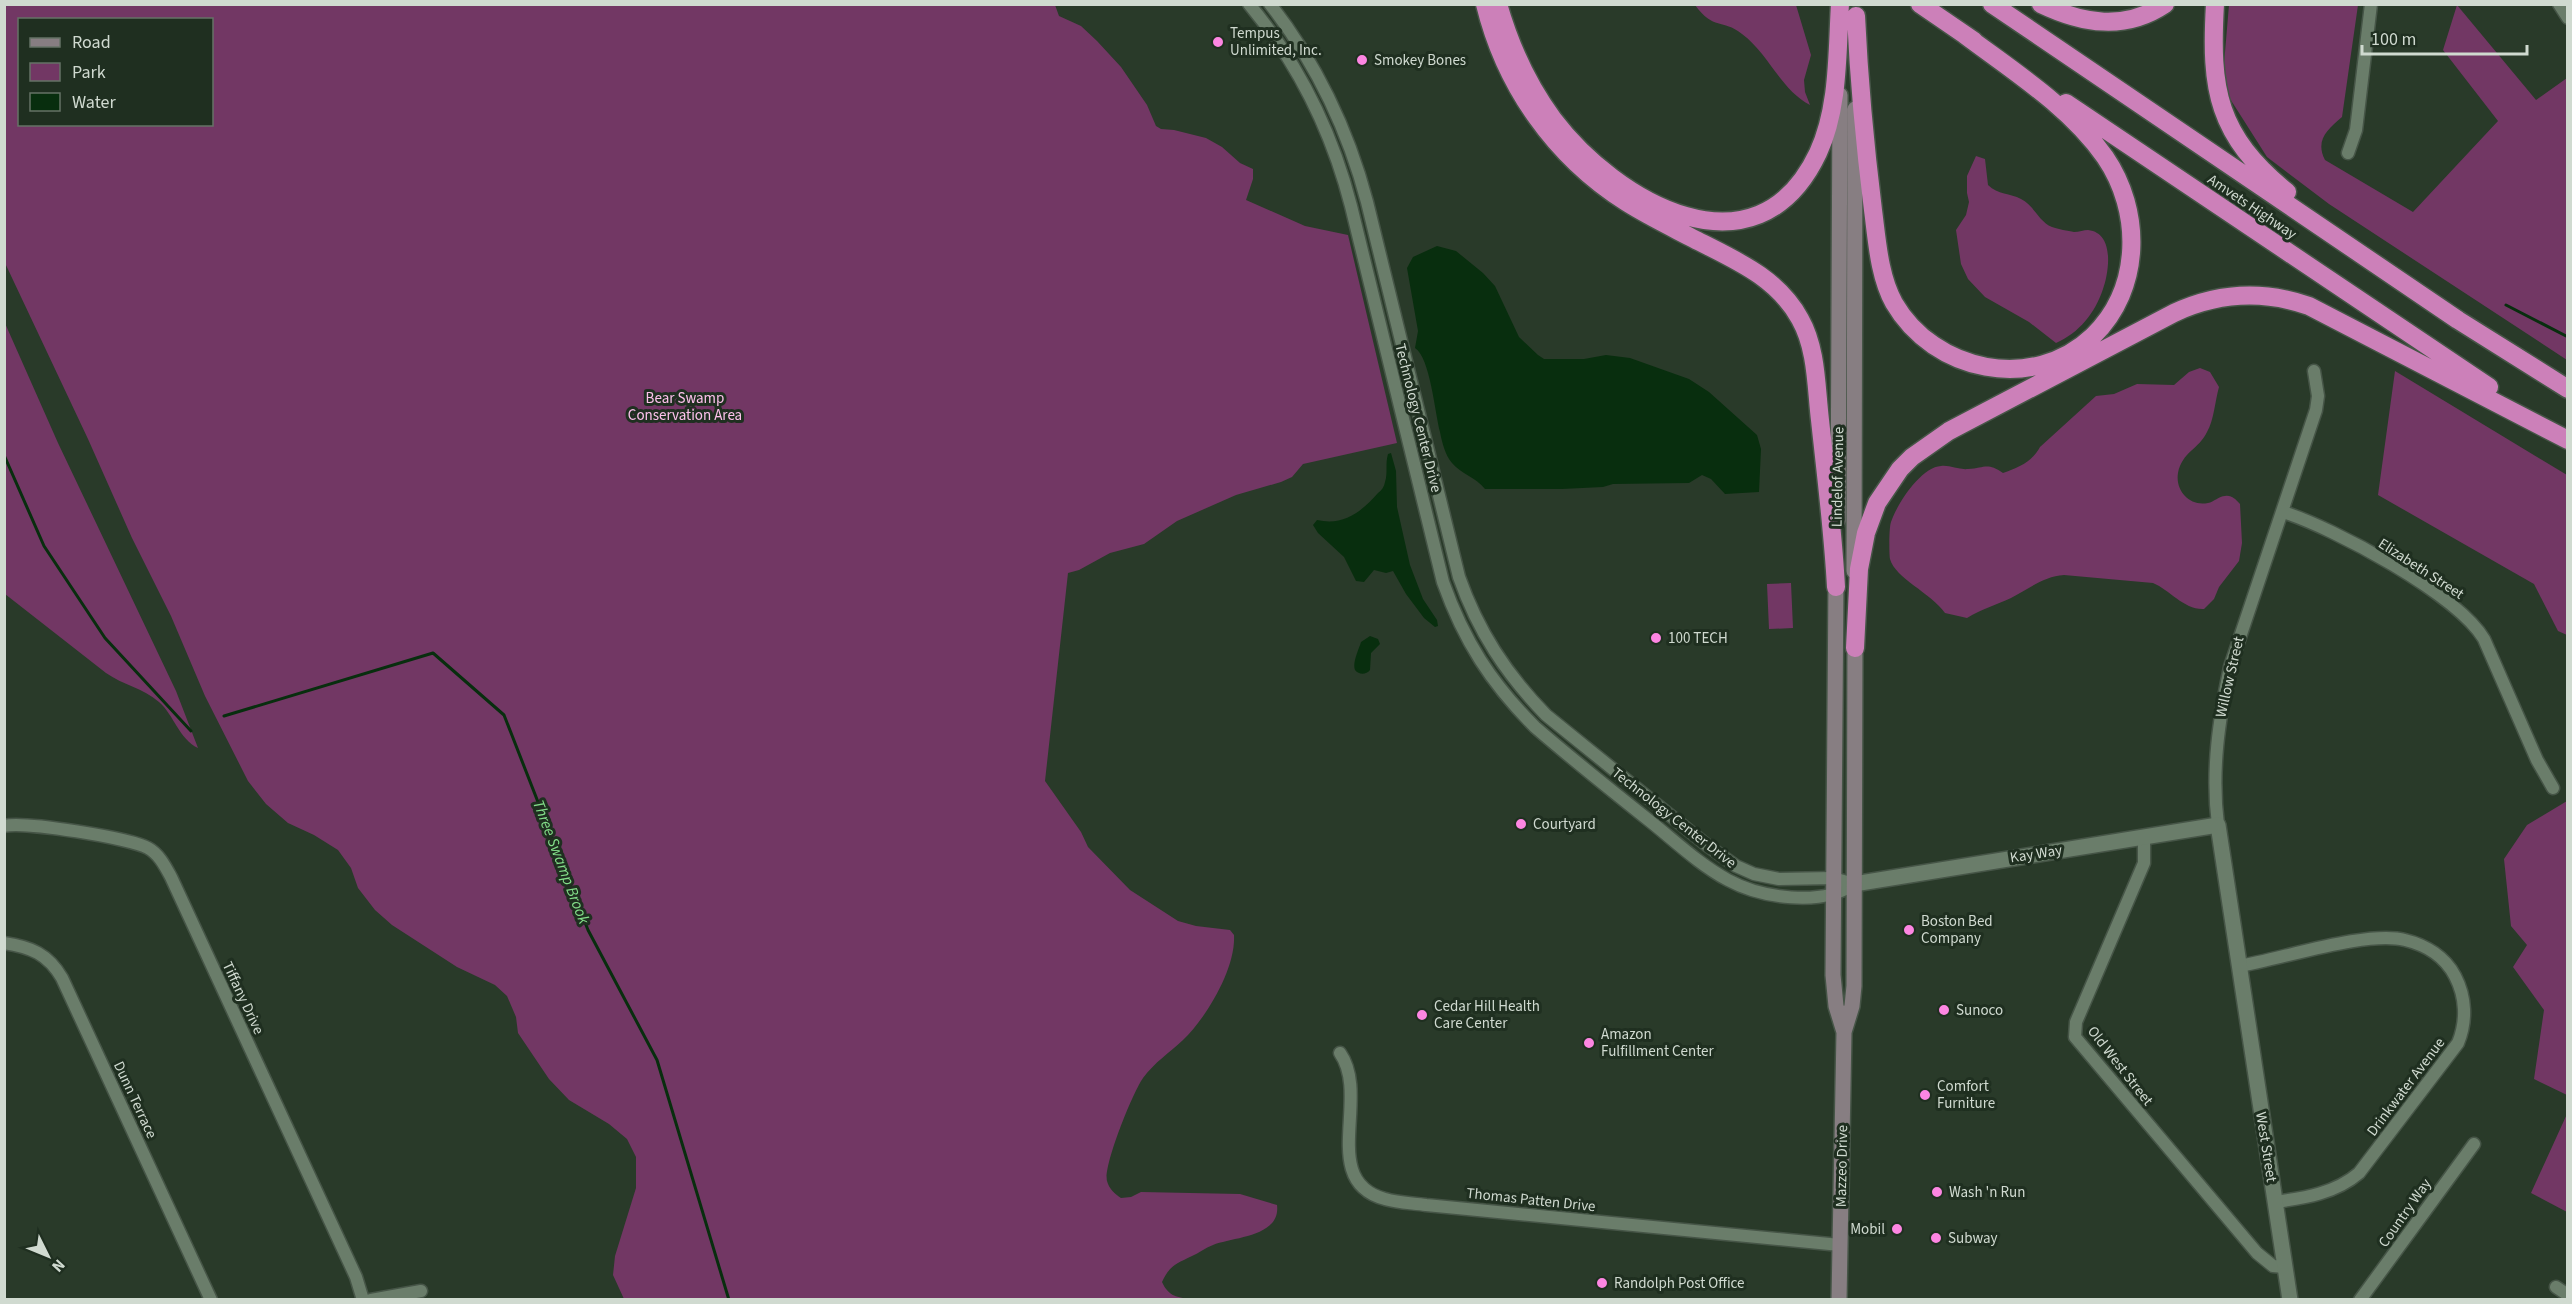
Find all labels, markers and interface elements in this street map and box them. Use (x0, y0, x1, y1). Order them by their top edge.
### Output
legend (18, 18, 213, 126)
scale bar (2362, 18, 2527, 56)
place label: Tempus Unlimited, Inc. (1230, 23, 1322, 61)
text: 100 m (2371, 27, 2416, 52)
text: Road (72, 30, 111, 55)
marker: Tempus Unlimited, Inc. (1211, 35, 1225, 49)
place label: Smokey Bones (1374, 50, 1466, 71)
marker: Smokey Bones (1355, 53, 1369, 67)
text: Park (72, 60, 106, 85)
text: Water (72, 90, 116, 115)
street label: Amvets Highway (2203, 169, 2301, 245)
street label: Technology Center Drive (1389, 341, 1447, 495)
park label: Bear Swamp Conservation Area (628, 388, 742, 426)
street label: Lindelof Avenue (1827, 427, 1849, 527)
street label: Elizabeth Street (2374, 533, 2468, 605)
place label: 100 TECH (1668, 628, 1728, 649)
marker: 100 TECH (1649, 631, 1663, 645)
street label: Willow Street (2210, 634, 2250, 720)
street label: Technology Center Drive (1607, 763, 1741, 873)
water label: Three Swamp Brook (527, 797, 595, 928)
place label: Courtyard (1533, 814, 1596, 835)
marker: Courtyard (1514, 817, 1528, 831)
street label: Kay Way (2008, 840, 2064, 868)
place label: Boston Bed Company (1921, 911, 1993, 949)
marker: Boston Bed Company (1902, 923, 1916, 937)
street label: Tiffany Drive (217, 958, 269, 1038)
place label: Cedar Hill Health Care Center (1434, 996, 1540, 1034)
place label: Sunoco (1956, 1000, 2003, 1021)
marker: Sunoco (1937, 1003, 1951, 1017)
marker: Cedar Hill Health Care Center (1415, 1008, 1429, 1022)
street label: Old West Street (2082, 1022, 2158, 1110)
place label: Amazon Fulfillment Center (1601, 1024, 1715, 1062)
street label: Drinkwater Avenue (2362, 1033, 2450, 1141)
marker: Amazon Fulfillment Center (1582, 1036, 1596, 1050)
street label: Dunn Terrace (108, 1058, 162, 1142)
place label: Comfort Furniture (1937, 1076, 1995, 1114)
marker: Comfort Furniture (1918, 1088, 1932, 1102)
street label: West Street (2250, 1110, 2282, 1184)
street label: Mazzeo Drive (1831, 1125, 1853, 1207)
street label: Country Way (2374, 1174, 2436, 1252)
place label: Wash 'n Run (1949, 1182, 2025, 1203)
street label: Thomas Patten Drive (1465, 1183, 1597, 1217)
marker: Wash 'n Run (1930, 1185, 1944, 1199)
place label: Mobil (1850, 1219, 1885, 1240)
marker: Mobil (1890, 1222, 1904, 1236)
north arrow (18, 1226, 78, 1286)
place label: Subway (1948, 1228, 1998, 1249)
marker: Subway (1929, 1231, 1943, 1245)
text: N (47, 1254, 70, 1277)
place label: Randolph Post Office (1614, 1273, 1745, 1294)
marker: Randolph Post Office (1595, 1276, 1609, 1290)

